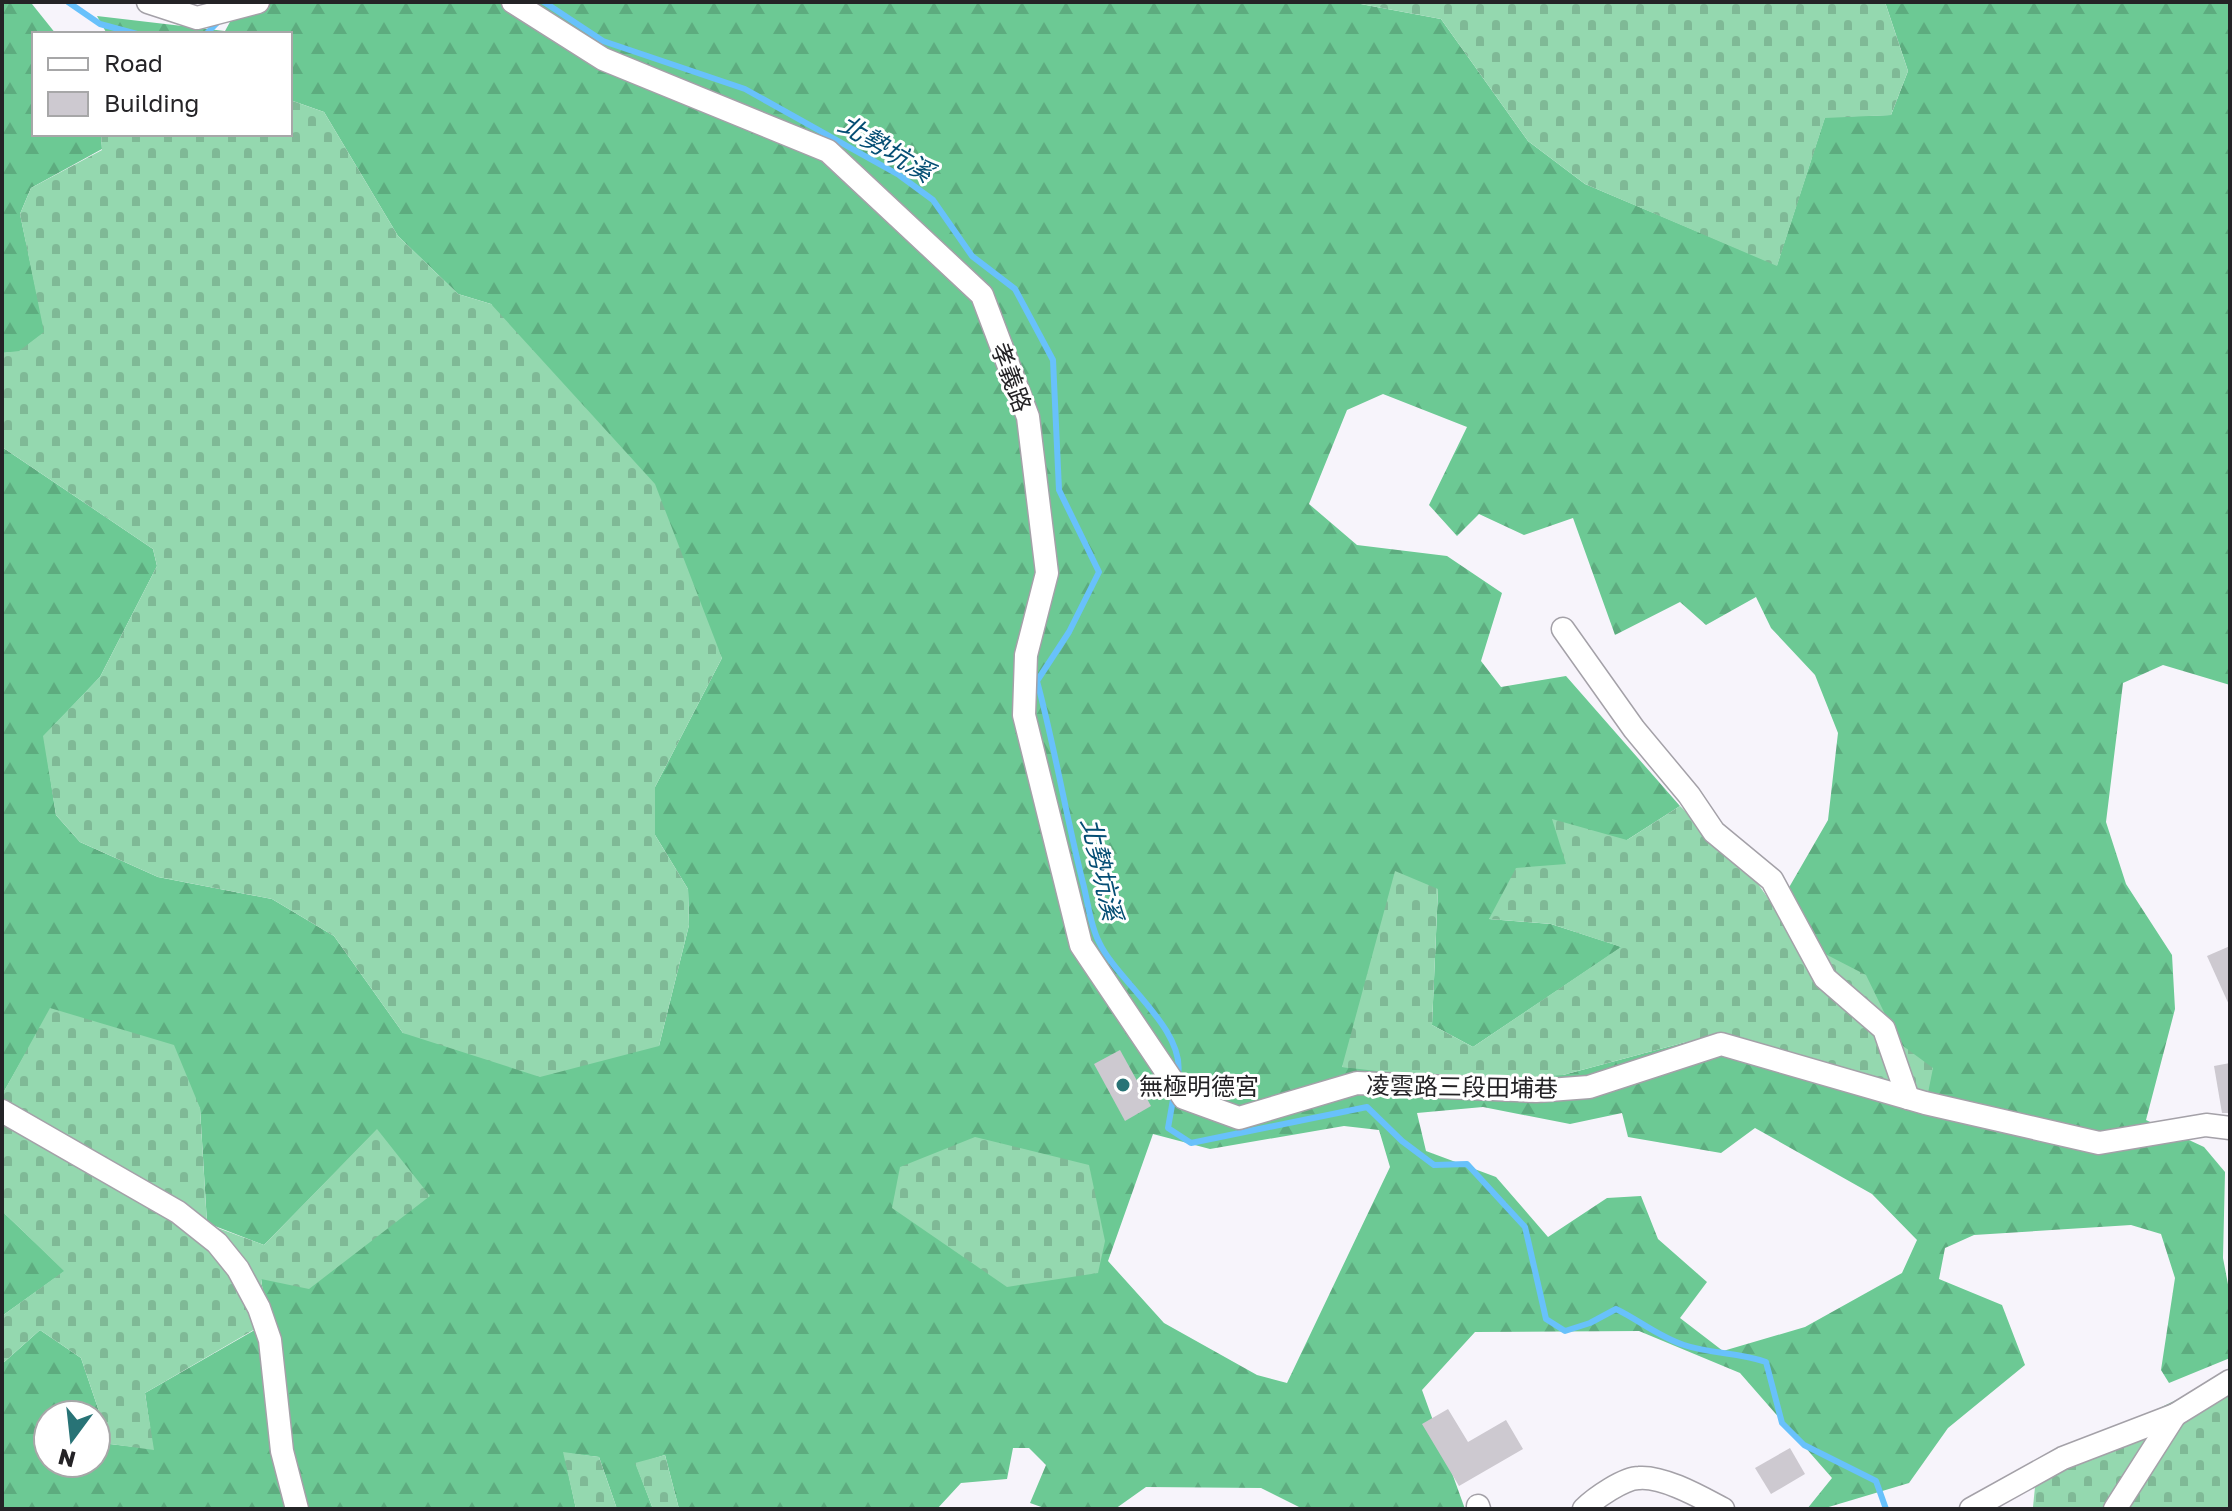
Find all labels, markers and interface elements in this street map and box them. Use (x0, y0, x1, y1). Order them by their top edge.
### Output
legend (32, 32, 292, 136)
text: Road (104, 48, 163, 77)
text: Building (104, 88, 199, 117)
water label: 北勢坑溪 (833, 108, 942, 190)
street label: 孝義路 (986, 338, 1038, 416)
water label: 北勢坑溪 (1075, 815, 1130, 927)
street label: 凌雲路三段田埔巷 (1366, 1070, 1558, 1102)
place label: 無極明德宮 (1139, 1071, 1259, 1100)
marker: 無極明德宮 (1114, 1076, 1132, 1094)
north arrow (32, 1399, 112, 1479)
text: N (55, 1444, 78, 1474)

